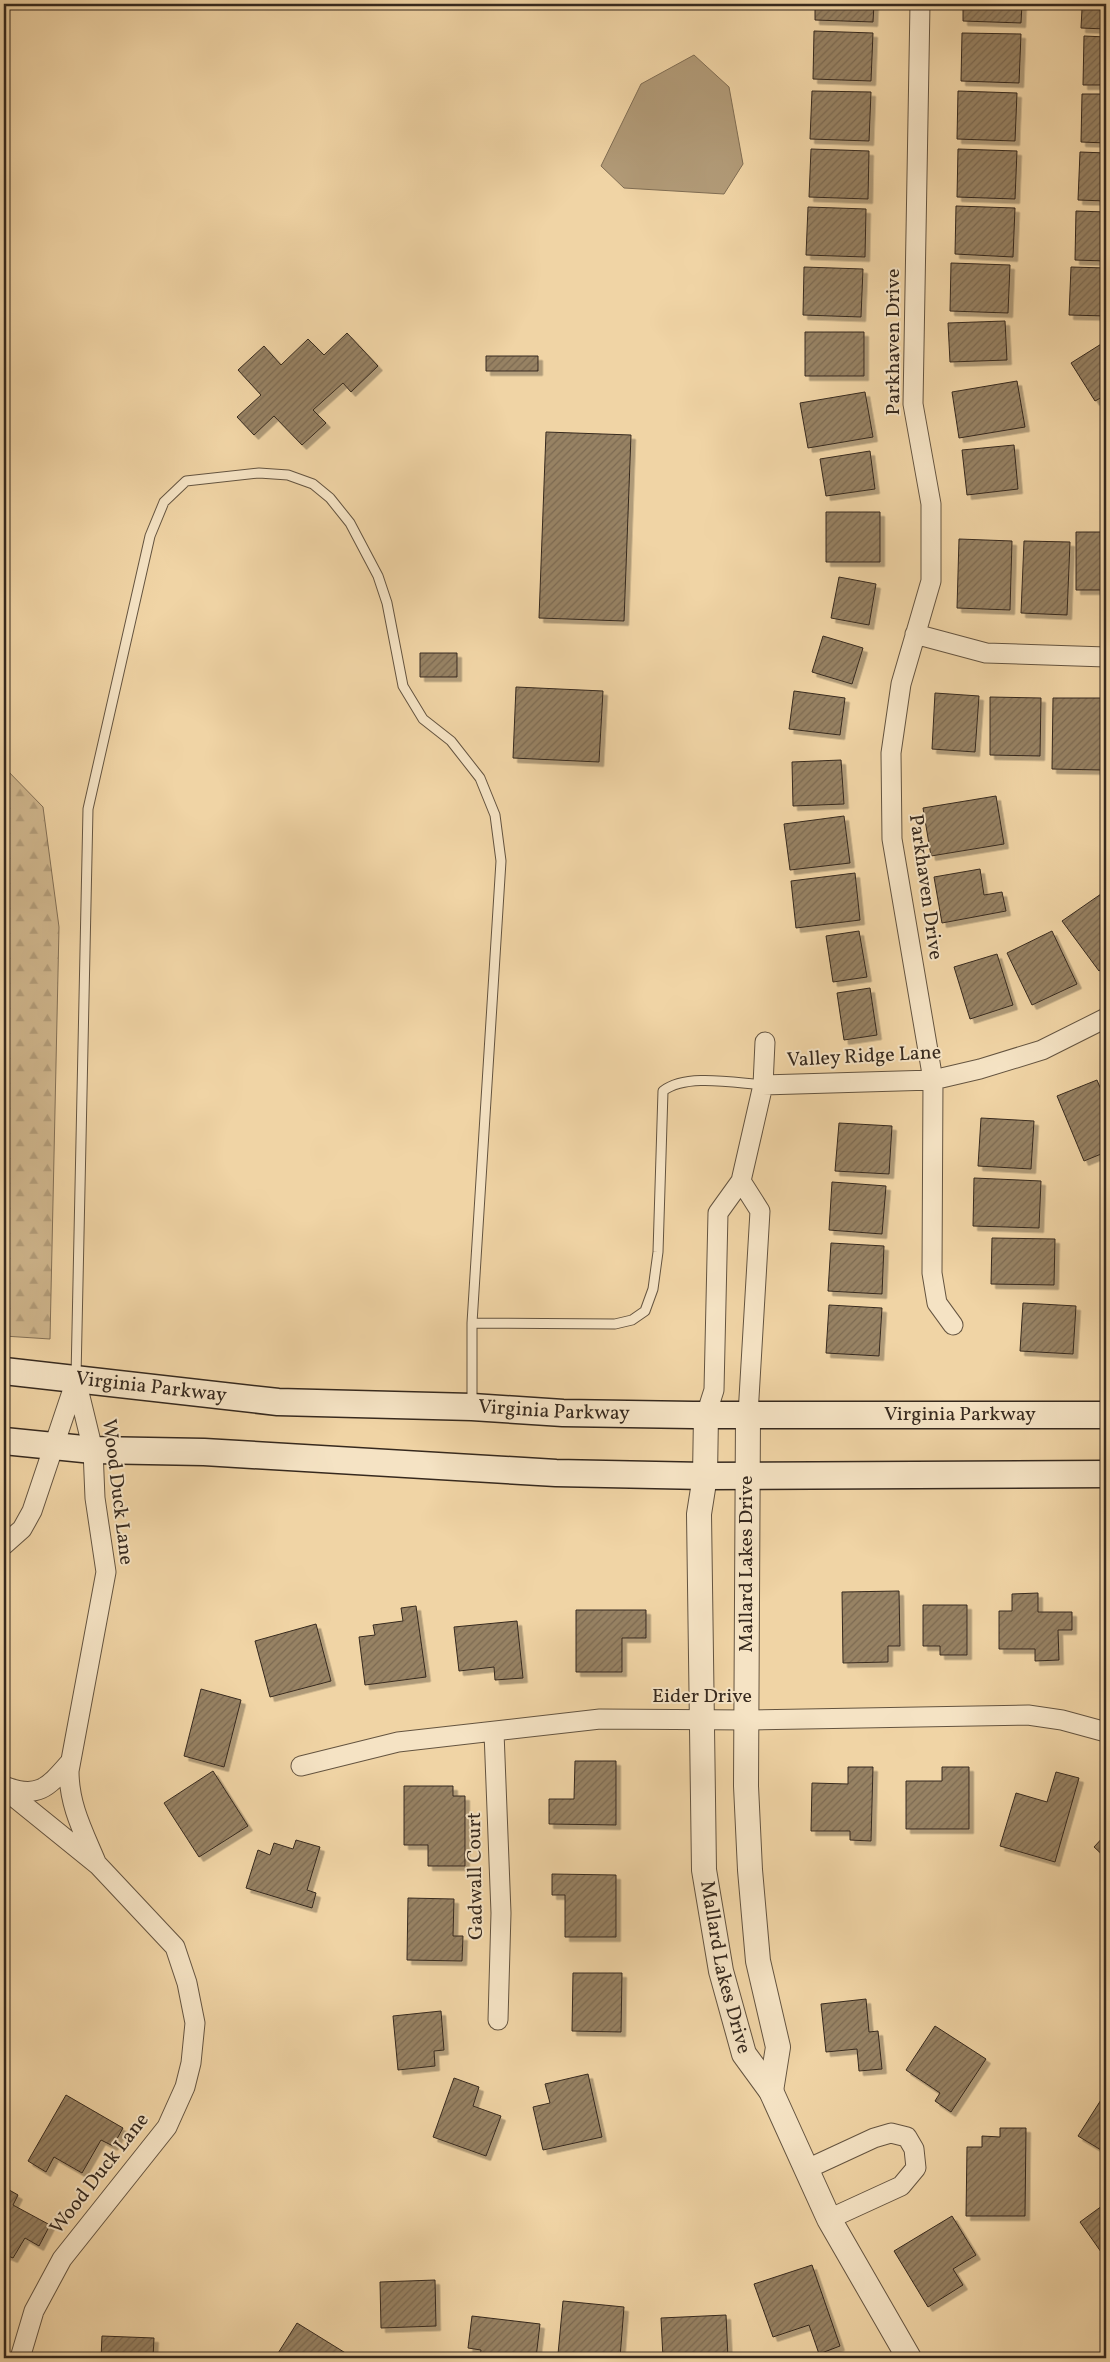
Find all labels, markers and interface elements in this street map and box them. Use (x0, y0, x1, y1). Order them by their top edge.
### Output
street label: Parkhaven Drive (880, 269, 908, 415)
street label: Parkhaven Drive (901, 812, 949, 962)
street label: Valley Ridge Lane (786, 1039, 942, 1075)
street label: Virginia Parkway (74, 1365, 228, 1410)
street label: Virginia Parkway (477, 1393, 630, 1428)
street label: Virginia Parkway (884, 1401, 1036, 1429)
street label: Wood Duck Lane (94, 1417, 140, 1567)
street label: Mallard Lakes Drive (733, 1476, 761, 1652)
street label: Eider Drive (652, 1683, 752, 1711)
street label: Gadwall Court (461, 1812, 491, 1940)
street label: Mallard Lakes Drive (692, 1879, 757, 2057)
street label: Wood Duck Lane (44, 2108, 156, 2240)

